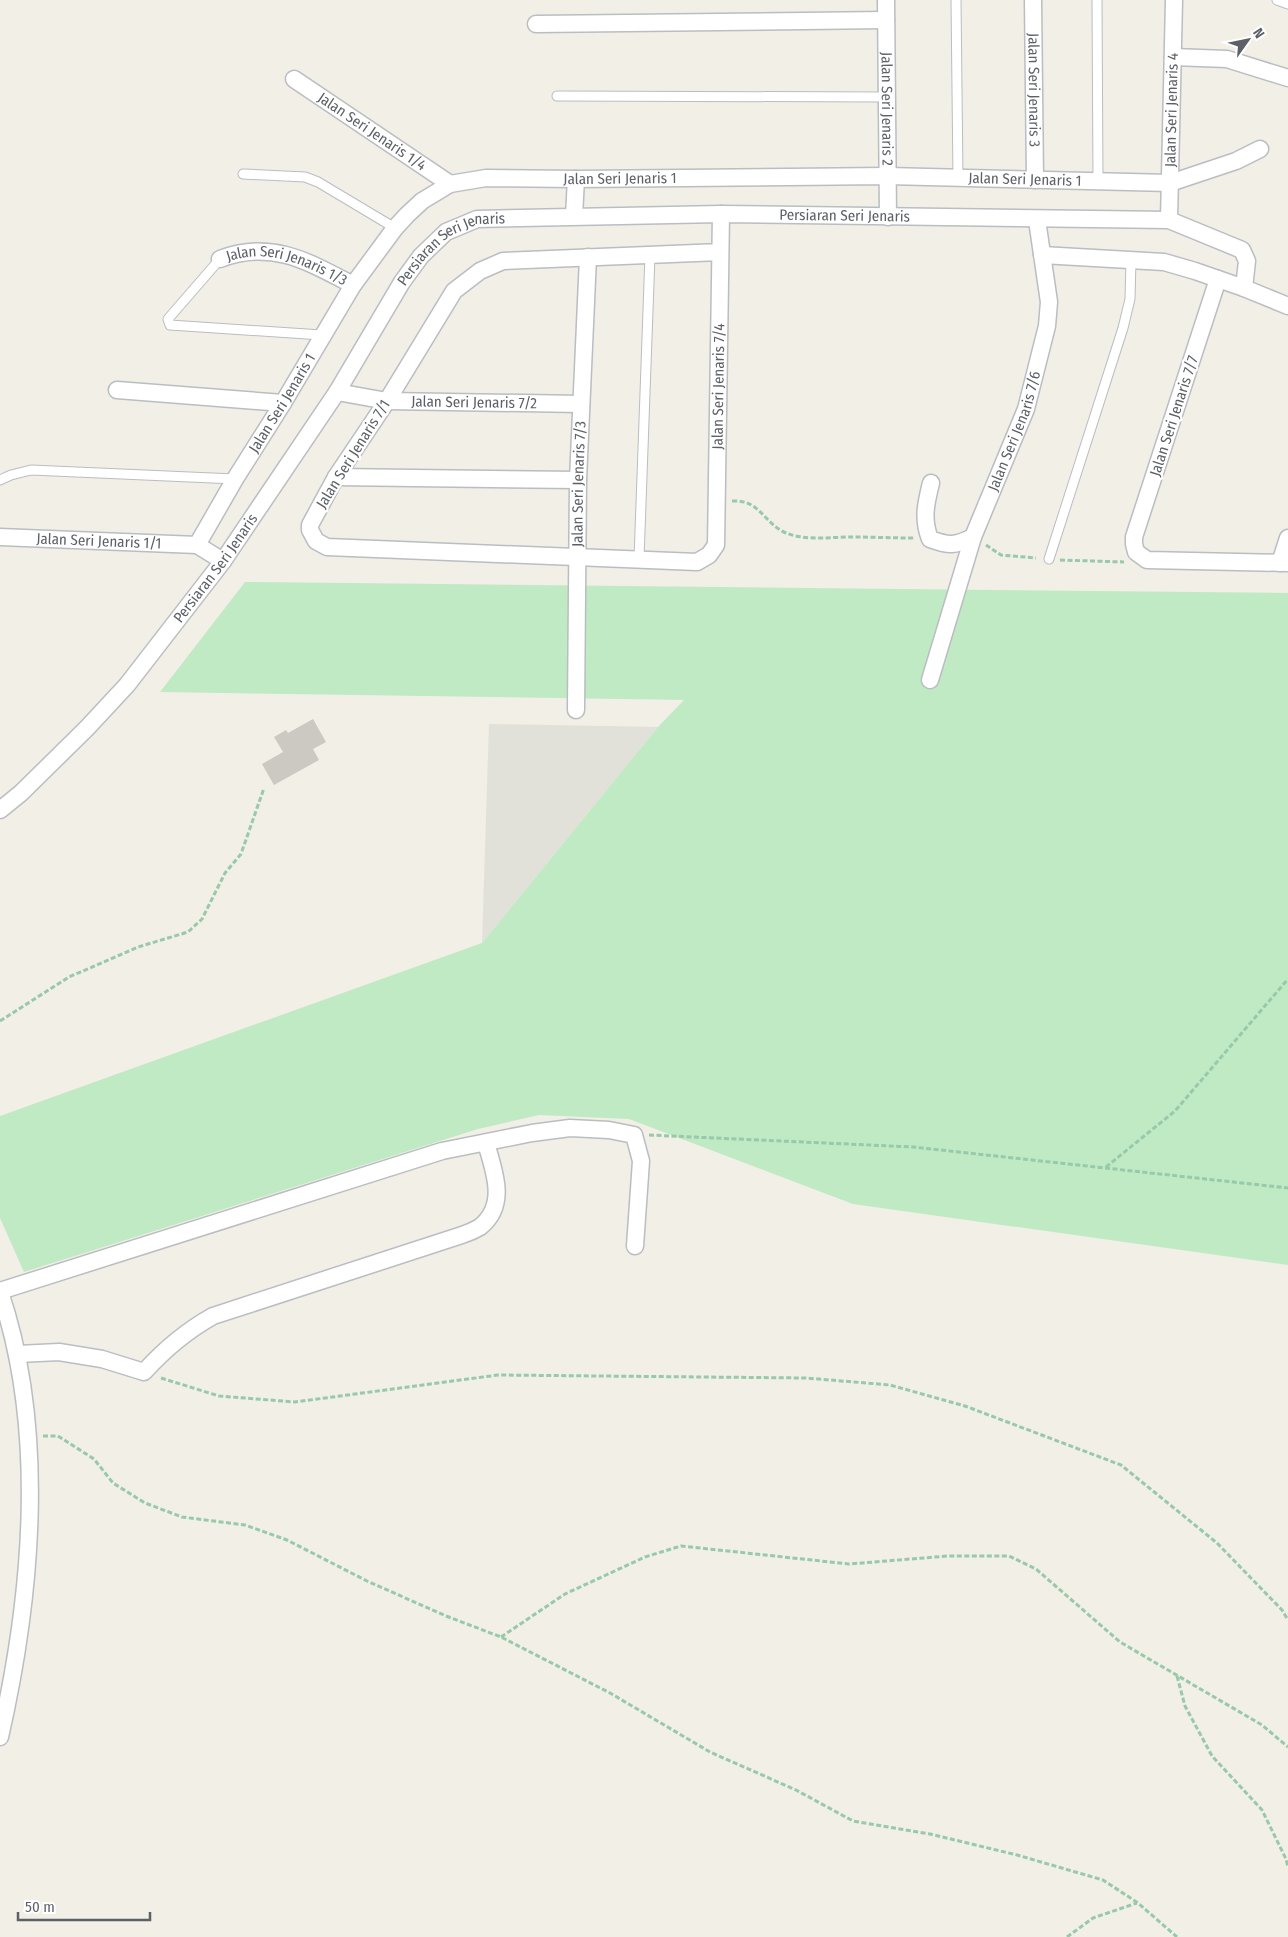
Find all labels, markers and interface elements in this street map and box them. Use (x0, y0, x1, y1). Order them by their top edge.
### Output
north arrow (1223, 15, 1273, 65)
text: N (1249, 25, 1268, 41)
street label: Jalan Seri Jenaris 3 (1024, 33, 1044, 147)
street label: Jalan Seri Jenaris 2 (877, 52, 897, 166)
street label: Jalan Seri Jenaris 4 (1161, 53, 1182, 167)
street label: Jalan Seri Jenaris 1/4 (314, 89, 430, 174)
street label: Jalan Seri Jenaris 1 (563, 169, 677, 188)
street label: Jalan Seri Jenaris 1 (968, 169, 1082, 190)
street label: Persiaran Seri Jenaris (779, 206, 910, 226)
street label: Persiaran Seri Jenaris (393, 209, 505, 289)
street label: Jalan Seri Jenaris 1/3 (224, 242, 350, 289)
street label: Jalan Seri Jenaris 7/4 (708, 323, 728, 450)
street label: Jalan Seri Jenaris 1 (245, 350, 319, 456)
street label: Jalan Seri Jenaris 7/7 (1146, 353, 1202, 479)
street label: Jalan Seri Jenaris 7/6 (984, 369, 1044, 494)
street label: Jalan Seri Jenaris 7/2 (411, 392, 538, 412)
street label: Jalan Seri Jenaris 7/1 (312, 396, 394, 512)
street label: Jalan Seri Jenaris 7/3 (568, 420, 590, 547)
street label: Persiaran Seri Jenaris (170, 510, 261, 626)
street label: Jalan Seri Jenaris 1/1 (36, 529, 162, 553)
scale bar (18, 1890, 150, 1922)
text: 50 m (25, 1898, 55, 1916)

